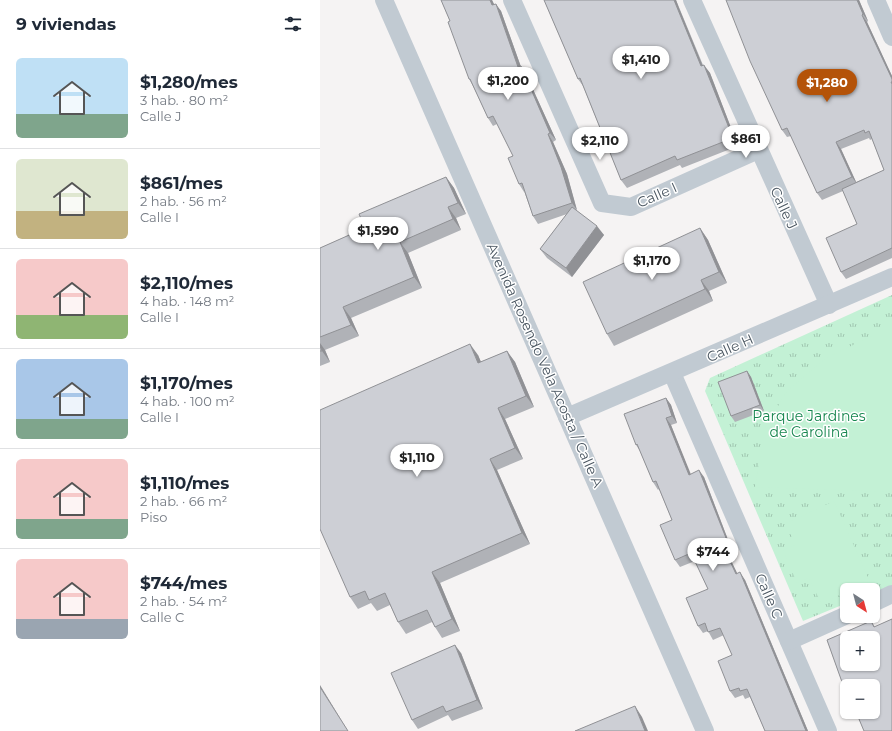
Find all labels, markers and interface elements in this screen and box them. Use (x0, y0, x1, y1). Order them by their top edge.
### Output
icon: filters (282, 13, 304, 35)
text: 9 viviendas (16, 14, 116, 34)
pin: $1,410 (608, 46, 674, 80)
text: $1,410 (621, 51, 661, 67)
pin: $1,200 (475, 67, 541, 101)
pin: $1,280 (794, 69, 860, 103)
text: $1,280/mes (140, 72, 238, 92)
text: $1,200 (487, 72, 529, 88)
icon: home (48, 74, 96, 122)
text: $1,280 (806, 74, 848, 90)
text: 3 hab. · 80 m² (140, 92, 228, 108)
text: Calle J (140, 108, 182, 124)
pin: $861 (722, 125, 770, 159)
pin: $2,110 (567, 127, 633, 161)
text: $861 (731, 130, 761, 146)
text: $2,110 (581, 132, 619, 148)
text: $861/mes (140, 173, 223, 193)
icon: home (48, 175, 96, 223)
street label: Calle I (634, 178, 680, 212)
street label: Calle J (766, 184, 802, 232)
text: 2 hab. · 56 m² (140, 193, 227, 209)
text: Calle I (140, 209, 179, 225)
pin: $1,590 (345, 217, 411, 251)
text: $1,590 (357, 222, 399, 238)
street label: Avenida Rosendo Vela Acosta / Calle A (483, 240, 608, 491)
pin: $1,170 (619, 247, 685, 281)
text: $1,170 (633, 252, 671, 268)
text: $2,110/mes (140, 273, 233, 293)
icon: home (48, 275, 96, 323)
text: 4 hab. · 148 m² (140, 293, 234, 309)
text: Calle I (140, 309, 179, 325)
street label: Calle H (704, 330, 756, 366)
text: $1,170/mes (140, 373, 233, 393)
icon: home (48, 375, 96, 423)
text: 4 hab. · 100 m² (140, 393, 235, 409)
park label: Parque Jardines de Carolina (752, 407, 866, 441)
text: Calle I (140, 409, 179, 425)
pin: $1,110 (384, 444, 450, 478)
text: $1,110 (399, 449, 435, 465)
text: $1,110/mes (140, 473, 229, 493)
icon: home (48, 475, 96, 523)
text: 2 hab. · 66 m² (140, 493, 227, 509)
text: Piso (140, 509, 167, 525)
pin: $744 (689, 538, 737, 572)
text: $744 (696, 543, 730, 559)
street label: Calle C (751, 571, 787, 621)
text: $744/mes (140, 573, 227, 593)
icon: home (48, 575, 96, 623)
north arrow (840, 583, 880, 623)
map controls (840, 583, 880, 719)
text: 2 hab. · 54 m² (140, 593, 227, 609)
text: Calle C (140, 609, 184, 625)
button: + (840, 631, 880, 671)
button: − (840, 679, 880, 719)

